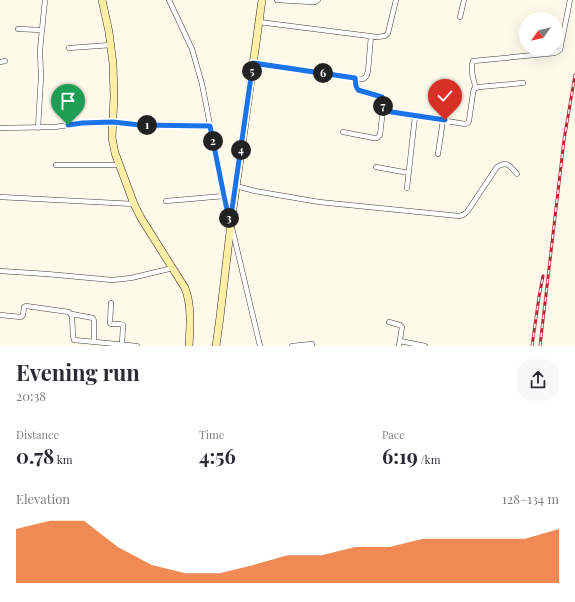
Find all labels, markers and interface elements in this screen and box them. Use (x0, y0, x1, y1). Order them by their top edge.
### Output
north arrow (519, 12, 563, 56)
map controls (519, 12, 563, 56)
pin: 5 (242, 61, 262, 81)
text: 5 (249, 63, 255, 78)
pin: 6 (313, 63, 333, 83)
text: 6 (320, 65, 326, 80)
pin (428, 79, 462, 120)
pin (51, 84, 85, 125)
icon: check (434, 85, 456, 107)
icon: arrive (57, 90, 79, 112)
pin: 7 (373, 96, 393, 116)
text: 7 (380, 98, 386, 113)
pin: 1 (137, 115, 157, 135)
text: 1 (145, 117, 149, 132)
pin: 2 (203, 131, 223, 151)
text: 2 (210, 133, 216, 148)
pin: 4 (231, 140, 251, 160)
text: 4 (238, 142, 244, 157)
pin: 3 (219, 208, 239, 228)
text: 3 (226, 210, 232, 225)
text: Evening run (16, 357, 140, 387)
button: share (517, 359, 559, 401)
text: 20:38 (16, 387, 46, 404)
text: Distance (16, 427, 59, 442)
text: Time (199, 427, 224, 442)
text: Pace (382, 427, 405, 442)
text: 0.78 (16, 442, 54, 469)
text: 4:56 (199, 442, 236, 469)
text: 6:19 (382, 442, 418, 469)
text: km (54, 452, 72, 467)
text: /km (418, 452, 440, 467)
text: Elevation (16, 490, 70, 507)
text: 128–134 m (502, 490, 559, 507)

